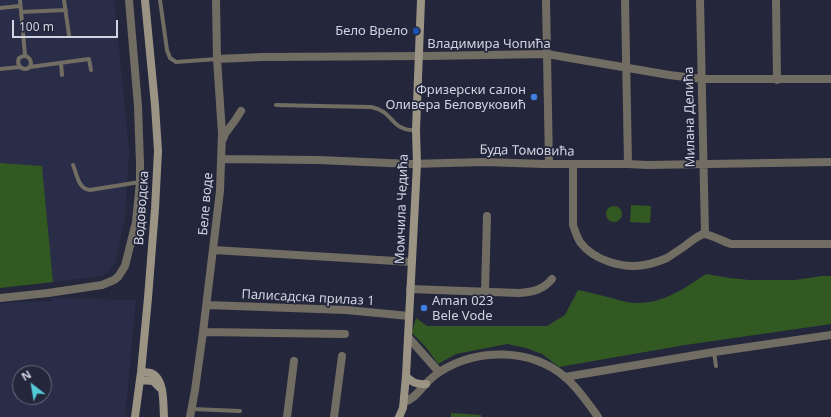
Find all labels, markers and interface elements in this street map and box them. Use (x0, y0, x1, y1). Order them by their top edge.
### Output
scale bar (14, 12, 120, 38)
text: 100 m (19, 18, 54, 35)
place label: Бело Врело (335, 23, 408, 39)
marker: Бело Врело (411, 26, 421, 36)
street label: Владимира Чопића (427, 36, 551, 52)
street label: Милана Делића (681, 66, 699, 168)
place label: Фризерски салон Оливера Беловуковић (385, 82, 526, 113)
marker: Фризерски салон Оливера Беловуковић (529, 92, 539, 102)
street label: Буда Томовића (479, 142, 575, 160)
street label: Момчила Чедића (392, 154, 412, 264)
street label: Водоводска (132, 170, 152, 246)
street label: Беле воде (195, 172, 217, 236)
street label: Палисадска прилаз 1 (241, 287, 375, 309)
place label: Aman 023 Bele Vode (432, 293, 493, 324)
marker: Aman 023 Bele Vode (419, 303, 429, 313)
north arrow (12, 365, 52, 405)
text: N (18, 366, 34, 384)

